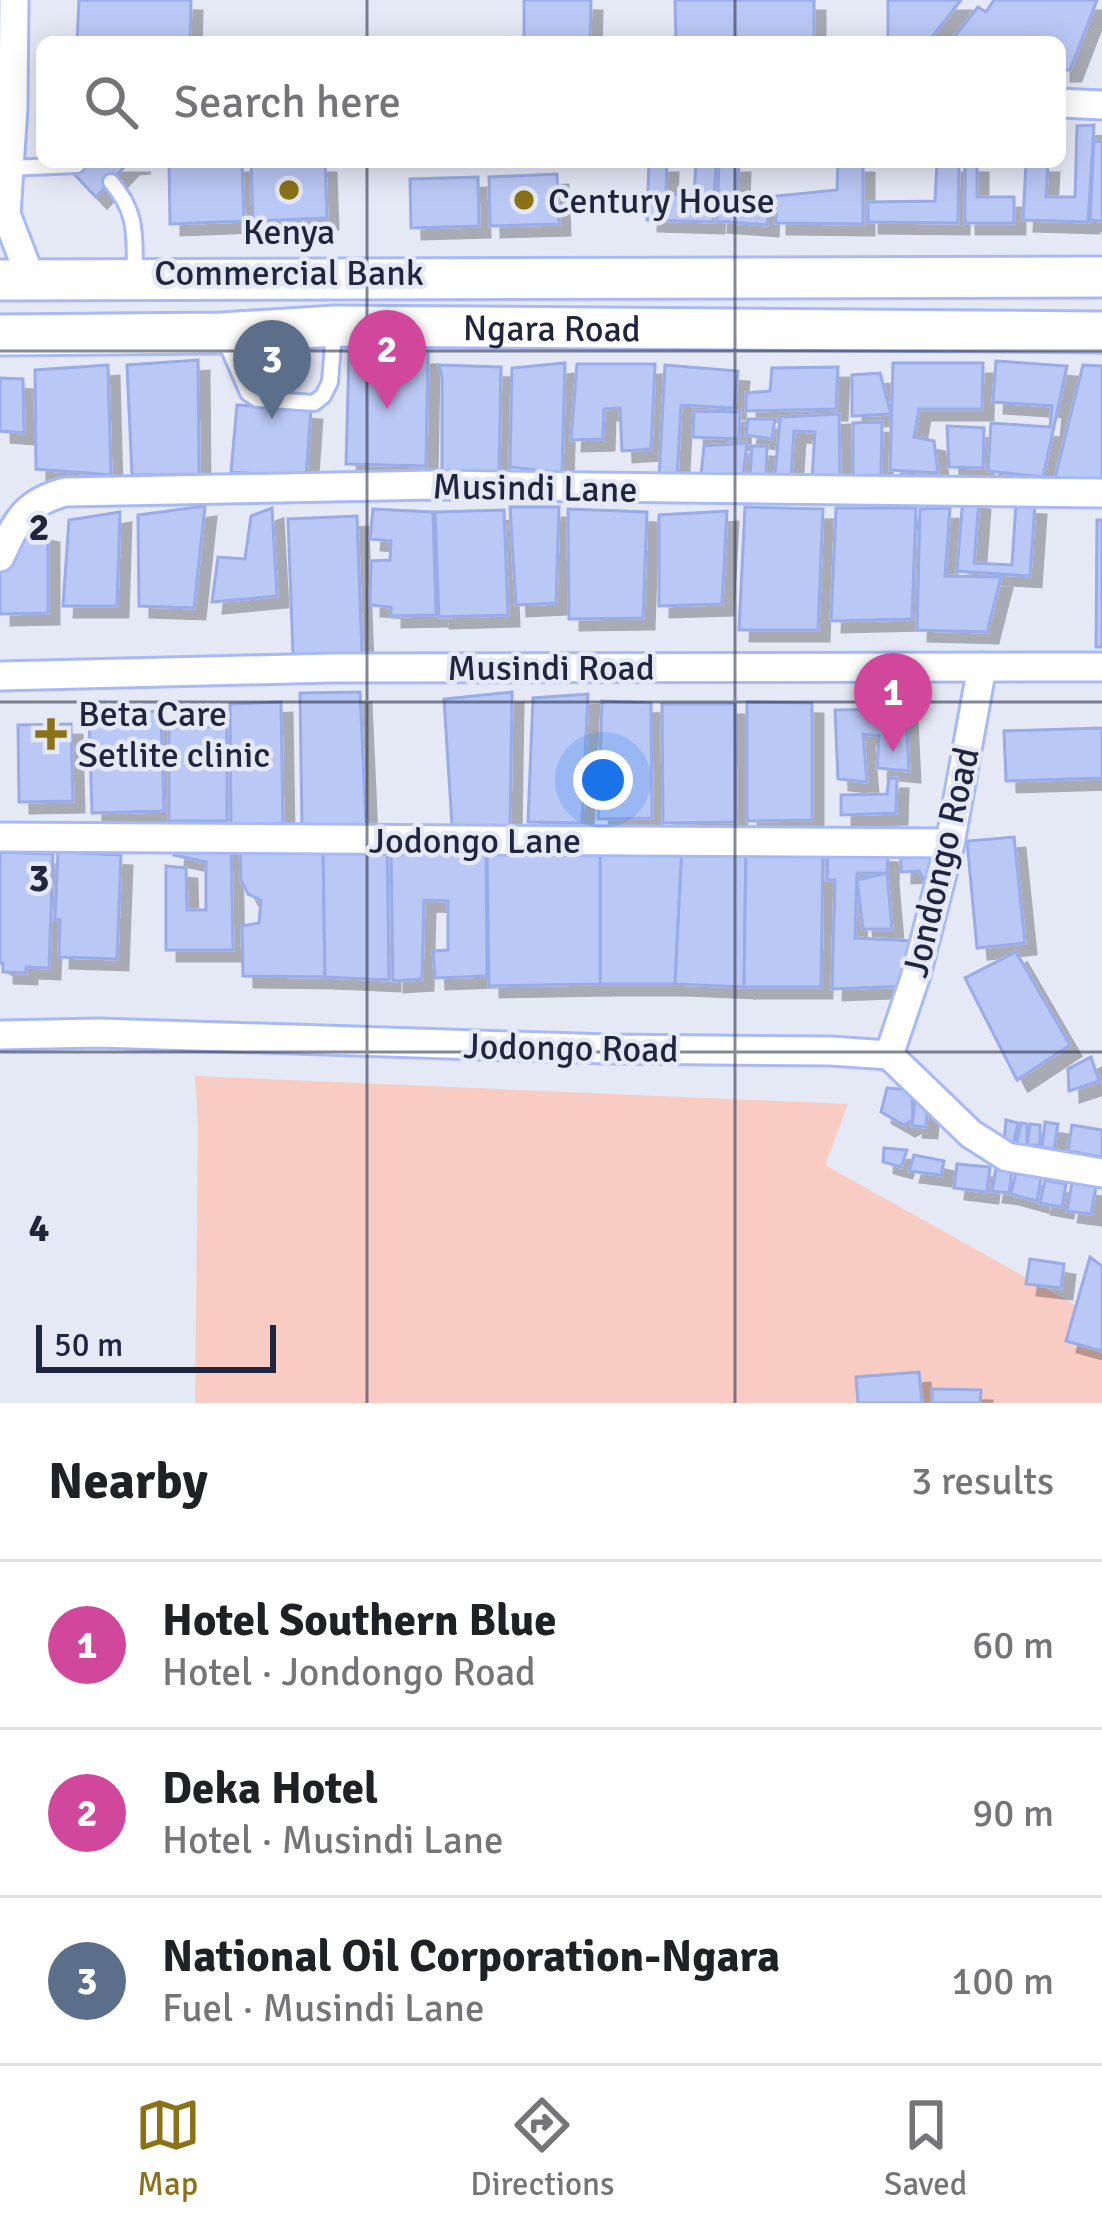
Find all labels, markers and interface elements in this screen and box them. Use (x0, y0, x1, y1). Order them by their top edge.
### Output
search box (36, 36, 1066, 168)
icon: search (78, 69, 144, 135)
text: Search here (174, 75, 401, 130)
marker: Kenya Commercial Bank (276, 177, 302, 203)
place label: Century House (548, 179, 775, 224)
marker: Century House (511, 187, 537, 213)
place label: Kenya Commercial Bank (154, 210, 424, 296)
street label: Ngara Road (463, 306, 641, 352)
pin: 2 (348, 310, 426, 409)
pin: 3 (233, 320, 311, 419)
street label: Musindi Lane (432, 464, 638, 513)
text: 2 (28, 503, 50, 551)
street label: Musindi Road (447, 646, 655, 691)
pin: 1 (854, 653, 932, 752)
place label: Beta Care Setlite clinic (78, 692, 270, 778)
marker: Beta Care Setlite clinic (35, 718, 67, 750)
street label: Jondongo Road (893, 743, 990, 982)
your location (573, 750, 633, 810)
street label: Jodongo Lane (369, 819, 581, 864)
text: 3 (28, 854, 50, 902)
street label: Jodongo Road (463, 1024, 679, 1073)
text: 4 (28, 1204, 50, 1252)
scale bar (36, 1319, 276, 1372)
text: 50 m (54, 1325, 123, 1366)
text: Nearby (48, 1450, 208, 1513)
text: 3 results (911, 1457, 1054, 1505)
text: Hotel Southern Blue (162, 1593, 557, 1648)
text: 1 (76, 1621, 98, 1669)
text: 60 m (972, 1621, 1054, 1669)
text: Hotel · Jondongo Road (162, 1648, 536, 1696)
text: Deka Hotel (162, 1761, 378, 1816)
text: 2 (76, 1789, 98, 1837)
text: 90 m (972, 1789, 1054, 1837)
text: Hotel · Musindi Lane (162, 1816, 504, 1864)
text: National Oil Corporation-Ngara (162, 1929, 780, 1984)
text: 3 (76, 1957, 98, 2005)
text: 100 m (951, 1957, 1054, 2005)
text: Fuel · Musindi Lane (162, 1984, 485, 2032)
tab: Map (135, 2092, 201, 2205)
tab: Directions (470, 2092, 615, 2205)
tab: Saved (884, 2092, 967, 2205)

